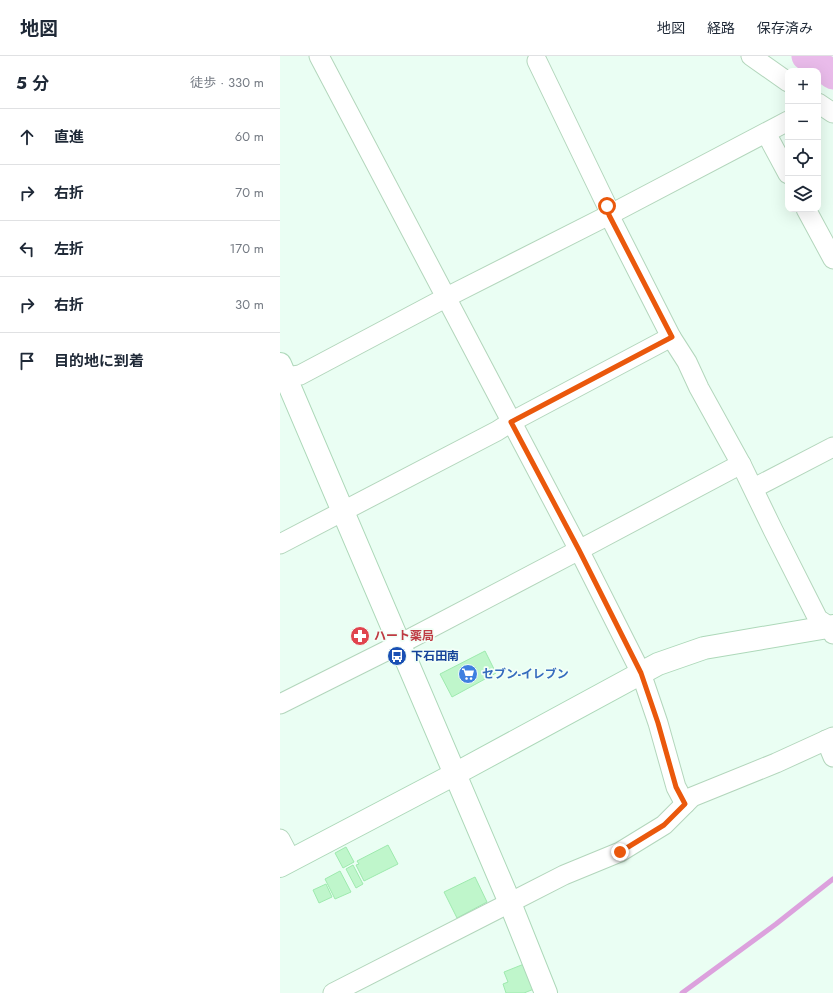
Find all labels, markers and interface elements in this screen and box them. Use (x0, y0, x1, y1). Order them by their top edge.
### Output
text: 地図 (20, 15, 58, 42)
text: 地図 (657, 18, 685, 38)
text: 経路 (707, 18, 735, 38)
text: 保存済み (757, 18, 813, 38)
map controls (785, 68, 821, 212)
button: + (785, 68, 821, 104)
text: 5 分 (16, 71, 49, 95)
text: 徒歩 · 330 m (190, 73, 264, 92)
button: − (785, 104, 821, 140)
icon: ahead (16, 126, 38, 148)
text: 直進 (54, 126, 84, 148)
text: 60 m (235, 127, 264, 146)
button: locate (785, 140, 821, 176)
button: layers (785, 176, 821, 212)
icon: right (16, 182, 38, 204)
text: 右折 (54, 182, 84, 204)
text: 70 m (235, 183, 264, 202)
route start (598, 197, 616, 215)
icon: left (16, 238, 38, 260)
text: 左折 (54, 238, 84, 260)
text: 170 m (229, 239, 264, 258)
icon: right (16, 294, 38, 316)
text: 右折 (54, 294, 84, 316)
text: 30 m (235, 295, 264, 314)
icon: arrive (16, 350, 38, 372)
text: 目的地に到着 (54, 350, 144, 372)
pharmacy icon: ハート薬局 (349, 625, 371, 647)
place label: ハート薬局 (374, 627, 434, 645)
bus stop icon: 下石田南 (386, 645, 408, 667)
place label: 下石田南 (411, 647, 459, 665)
supermarket icon: セブン-イレブン (457, 663, 479, 685)
place label: セブン-イレブン (482, 665, 569, 683)
route end (611, 843, 629, 861)

